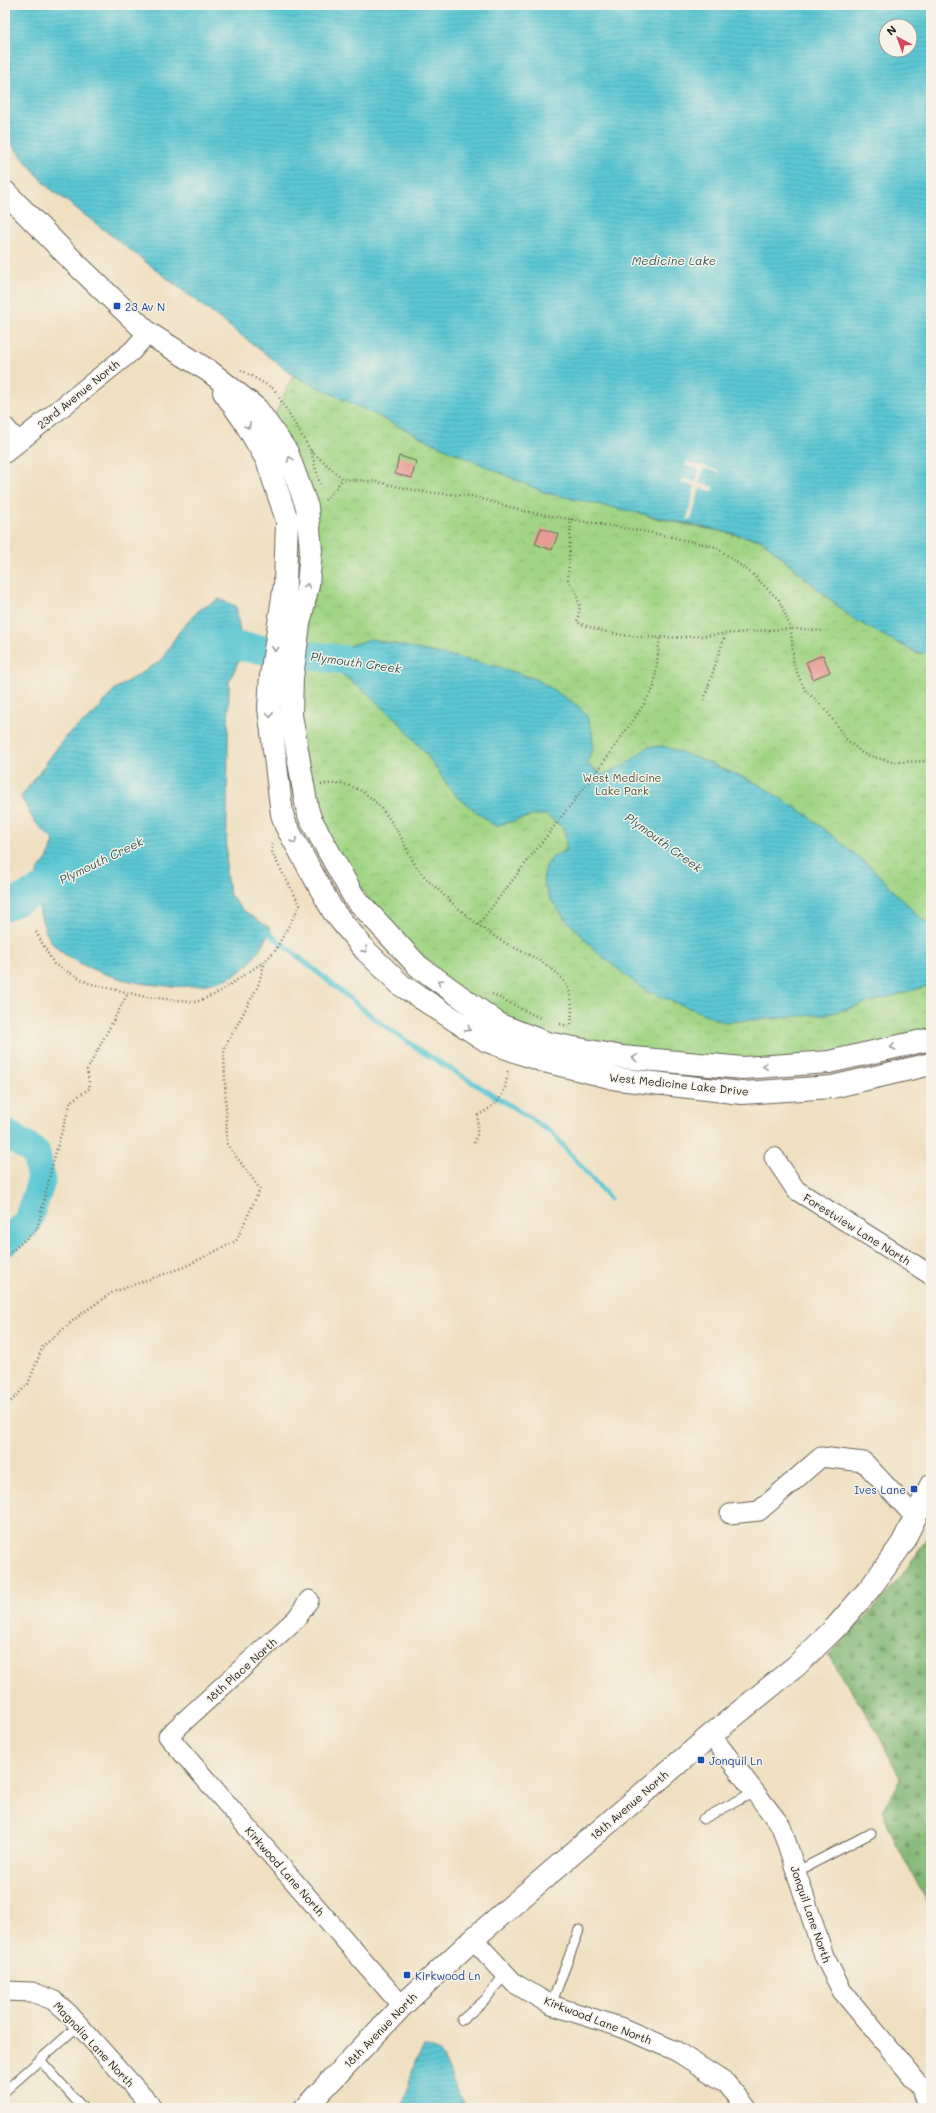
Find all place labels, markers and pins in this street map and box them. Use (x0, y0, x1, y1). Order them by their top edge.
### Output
place label: 23 Av N (125, 299, 165, 314)
marker: 23 Av N (112, 301, 122, 311)
place label: Ives Lane (854, 1482, 906, 1497)
marker: Ives Lane (909, 1484, 919, 1494)
place label: Jonquil Ln (709, 1753, 762, 1768)
marker: Jonquil Ln (696, 1755, 706, 1765)
place label: Kirkwood Ln (415, 1968, 480, 1983)
marker: Kirkwood Ln (402, 1970, 412, 1980)

